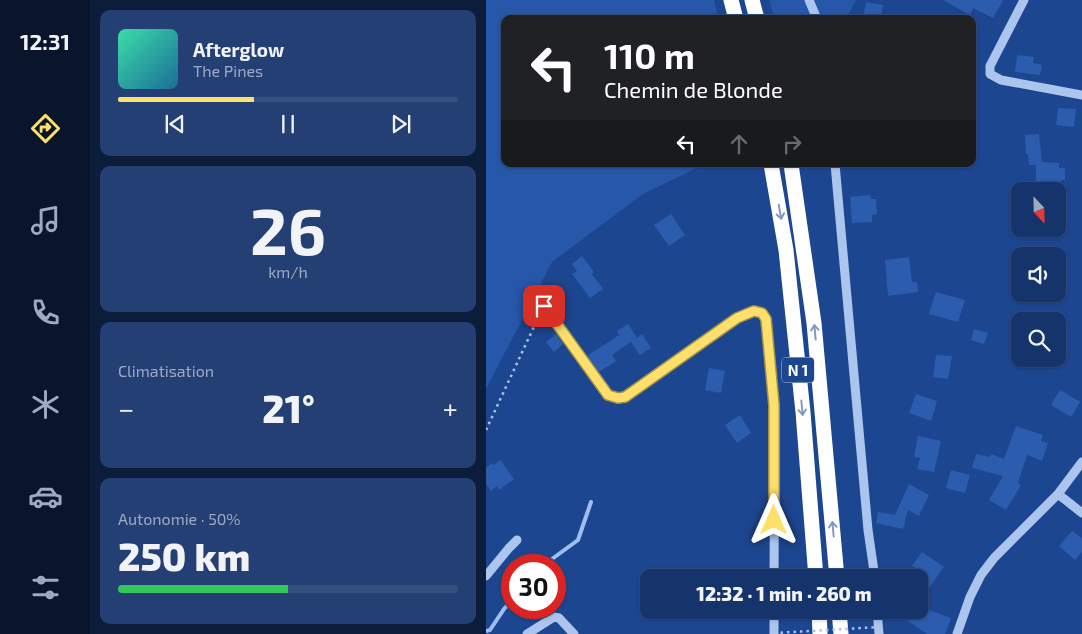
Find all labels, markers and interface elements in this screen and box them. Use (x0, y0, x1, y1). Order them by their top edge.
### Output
text: 12:31 (20, 28, 70, 54)
text: 110 m (604, 34, 695, 76)
icon: left (521, 35, 586, 100)
text: Afterglow (193, 38, 284, 61)
text: The Pines (193, 61, 263, 80)
text: Chemin de Blonde (604, 76, 783, 102)
icon: previous (161, 110, 189, 138)
icon: pause (274, 110, 302, 138)
icon: next (387, 110, 415, 138)
icon: directions (28, 111, 63, 146)
icon: left (672, 130, 700, 158)
icon: ahead (725, 130, 753, 158)
icon: right (778, 130, 806, 158)
north arrow (1011, 182, 1066, 238)
map controls (1011, 182, 1066, 367)
text: 26 (250, 190, 326, 268)
icon: music (28, 203, 63, 238)
one-way arrow (775, 203, 785, 219)
button: sound (1011, 247, 1066, 302)
text: km/h (268, 262, 308, 281)
pin (523, 285, 565, 327)
icon: arrive (530, 292, 558, 320)
icon: phone (28, 295, 63, 330)
button: search (1011, 312, 1066, 367)
one-way arrow (810, 325, 819, 341)
road number: N 1 (782, 358, 814, 382)
text: Climatisation (118, 361, 214, 380)
text: 21° (262, 385, 315, 431)
icon: climate (28, 387, 63, 422)
text: − (118, 391, 134, 425)
text: + (443, 391, 458, 425)
one-way arrow (797, 400, 807, 416)
icon: car (28, 479, 63, 514)
position arrow (747, 493, 799, 545)
text: Autonomie · 50% (118, 509, 241, 528)
one-way arrow (828, 521, 837, 537)
text: 250 km (118, 533, 250, 579)
speed limit sign: 30 (501, 554, 566, 619)
icon: filters (28, 570, 63, 605)
text: 12:32 · 1 min · 260 m (696, 582, 872, 605)

